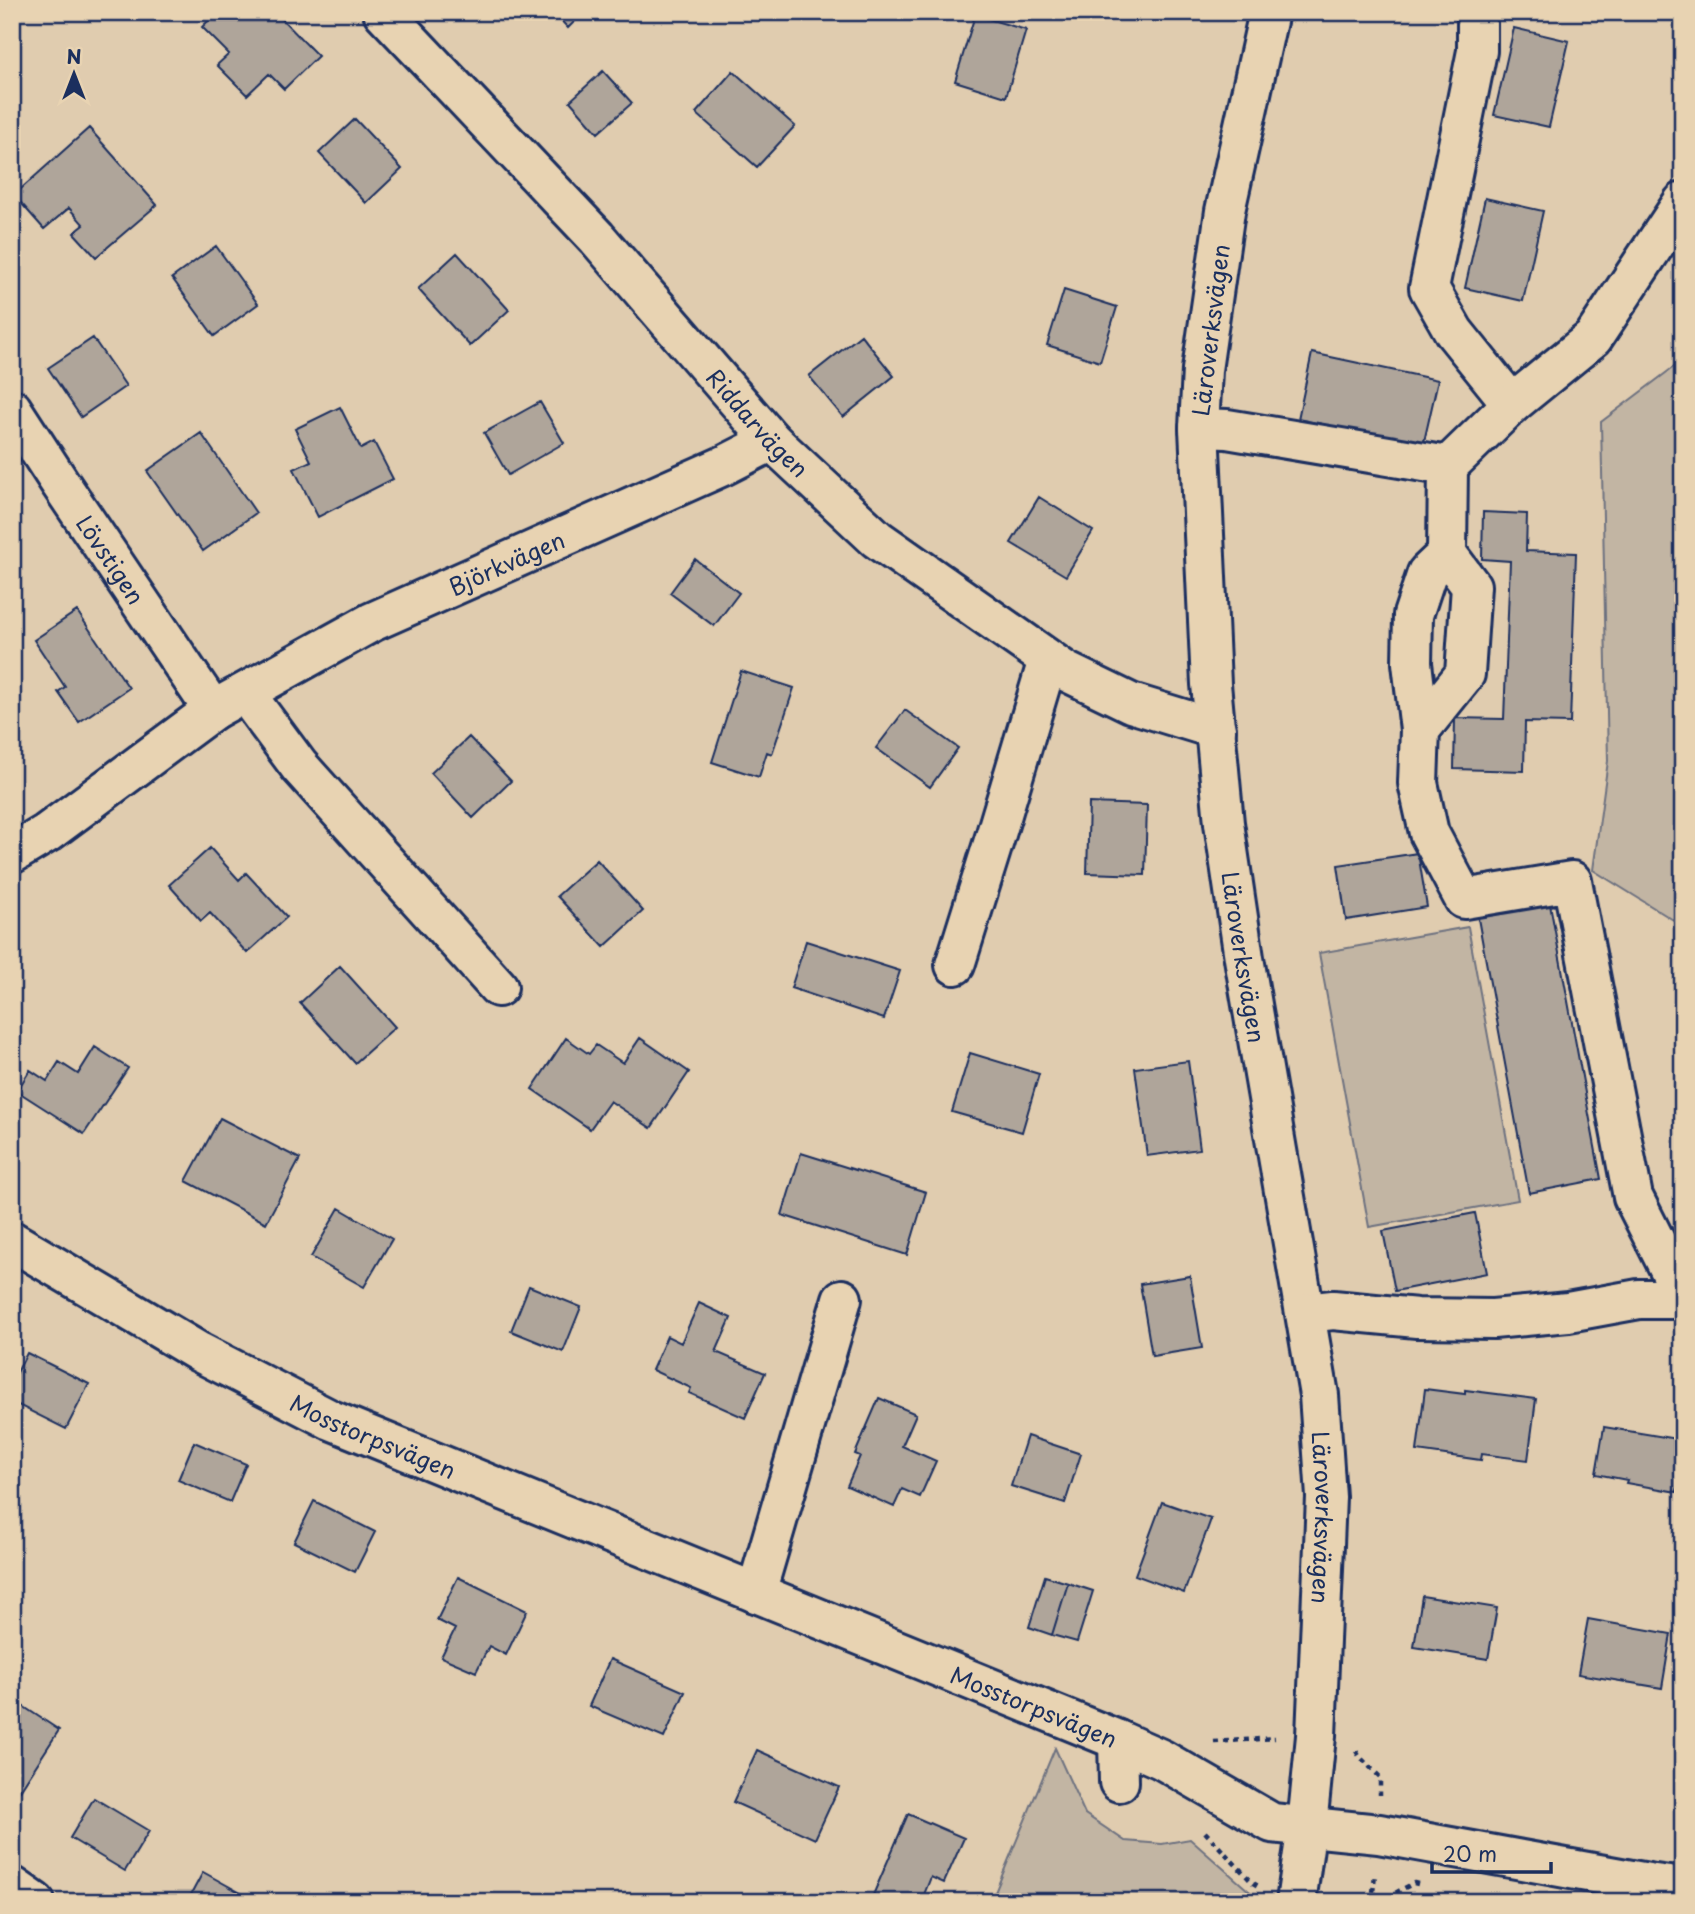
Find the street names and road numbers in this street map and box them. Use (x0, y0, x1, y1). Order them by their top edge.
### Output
street label: Läroverksvägen (1182, 242, 1238, 418)
street label: Riddarvägen (699, 360, 817, 485)
street label: Lövstigen (68, 507, 154, 611)
street label: Björkvägen (443, 521, 570, 603)
street label: Läroverksvägen (1214, 869, 1276, 1045)
street label: Mosstorpsvägen (284, 1384, 461, 1487)
street label: Läroverksvägen (1304, 1430, 1344, 1605)
street label: Mosstorpsvägen (945, 1656, 1123, 1756)

